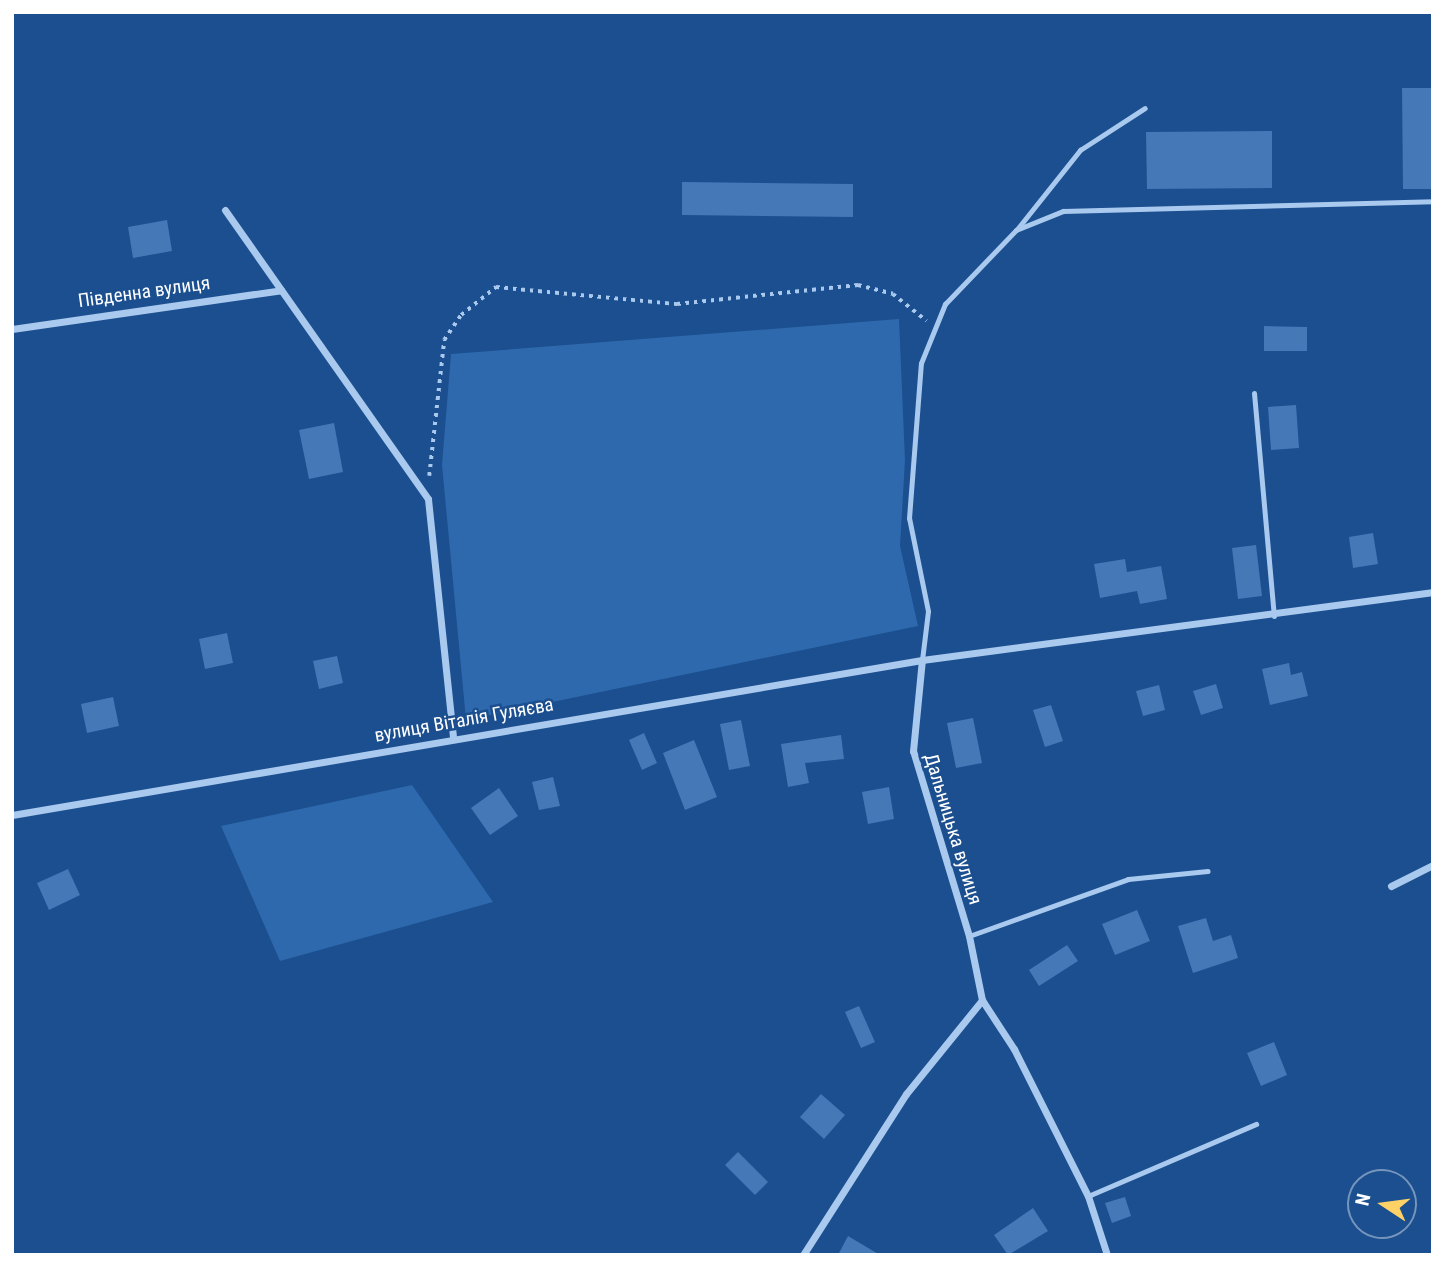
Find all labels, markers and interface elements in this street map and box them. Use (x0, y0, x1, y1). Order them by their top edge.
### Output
street label: Південна вулиця (76, 271, 212, 313)
street label: вулиця Віталія Гуляєва (373, 693, 555, 747)
street label: Дальницька вулиця (919, 751, 987, 907)
north arrow (1347, 1169, 1417, 1239)
text: N (1350, 1191, 1376, 1208)

